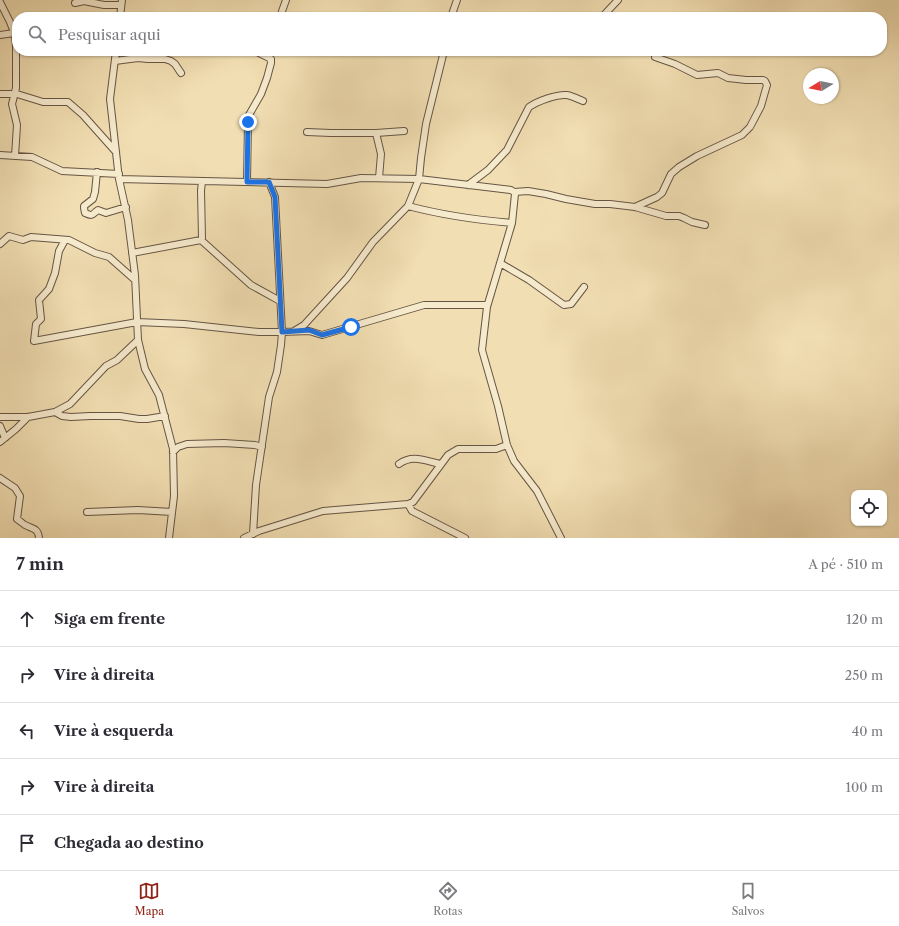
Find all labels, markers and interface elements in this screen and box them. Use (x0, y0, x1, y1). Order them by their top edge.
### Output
search box (12, 12, 887, 56)
icon: search (26, 23, 48, 45)
text: Pesquisar aqui (58, 25, 161, 44)
north arrow (803, 68, 839, 104)
route end (239, 113, 257, 131)
route start (342, 318, 360, 336)
map controls (851, 490, 887, 526)
button: locate (851, 490, 887, 526)
text: 7 min (16, 554, 64, 574)
text: A pé · 510 m (808, 556, 883, 572)
icon: ahead (16, 608, 38, 630)
text: Siga em frente (54, 609, 165, 628)
text: 120 m (846, 611, 883, 627)
icon: right (16, 664, 38, 686)
text: Vire à direita (54, 665, 154, 684)
text: 250 m (845, 667, 883, 683)
icon: left (16, 720, 38, 742)
text: Vire à esquerda (54, 721, 173, 740)
text: 40 m (852, 723, 883, 739)
icon: right (16, 776, 38, 798)
text: Vire à direita (54, 777, 154, 796)
text: 100 m (845, 779, 883, 795)
icon: arrive (16, 832, 38, 854)
text: Chegada ao destino (54, 833, 204, 852)
tab: Mapa (135, 880, 164, 918)
tab: Rotas (433, 880, 462, 918)
tab: Salvos (732, 880, 764, 918)

